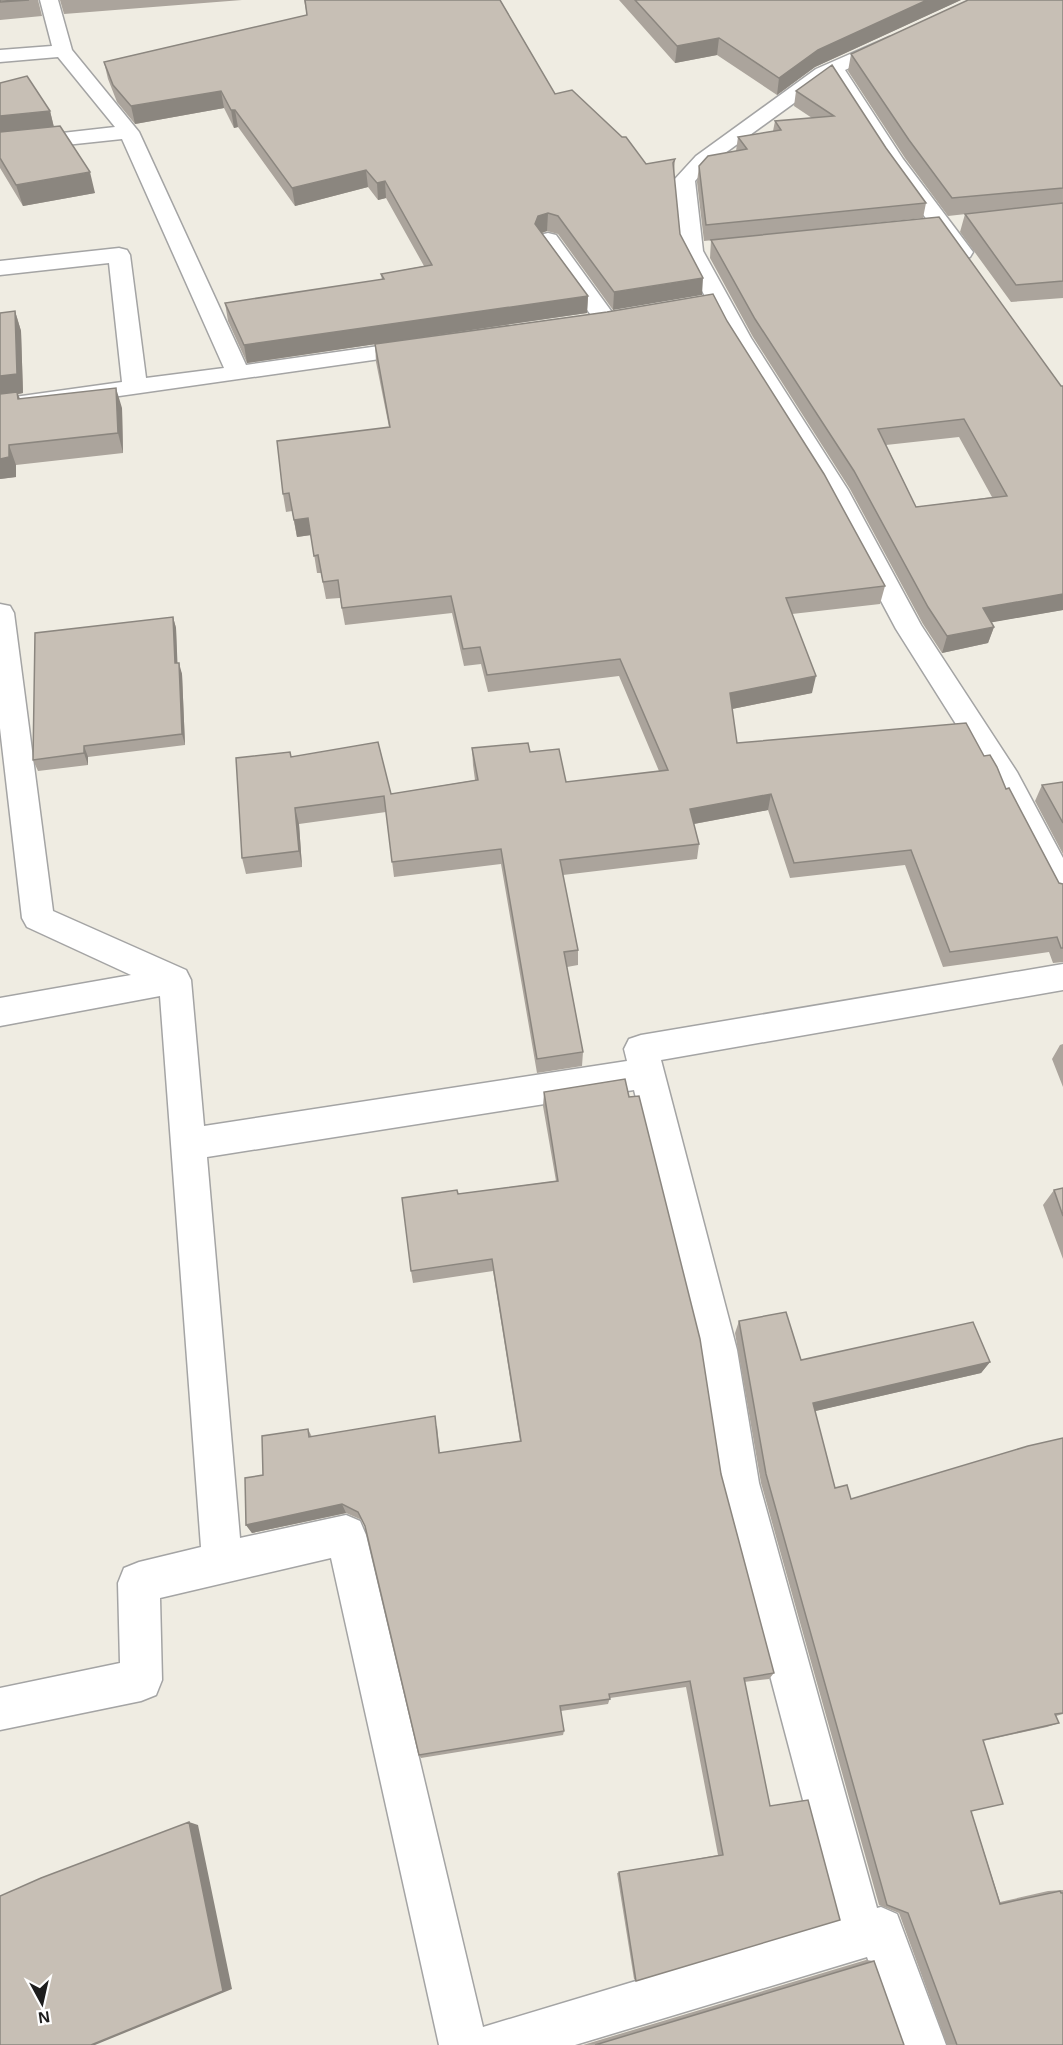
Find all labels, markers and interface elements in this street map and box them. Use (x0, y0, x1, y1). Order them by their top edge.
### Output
north arrow (12, 1973, 72, 2033)
text: N (37, 2008, 51, 2027)

